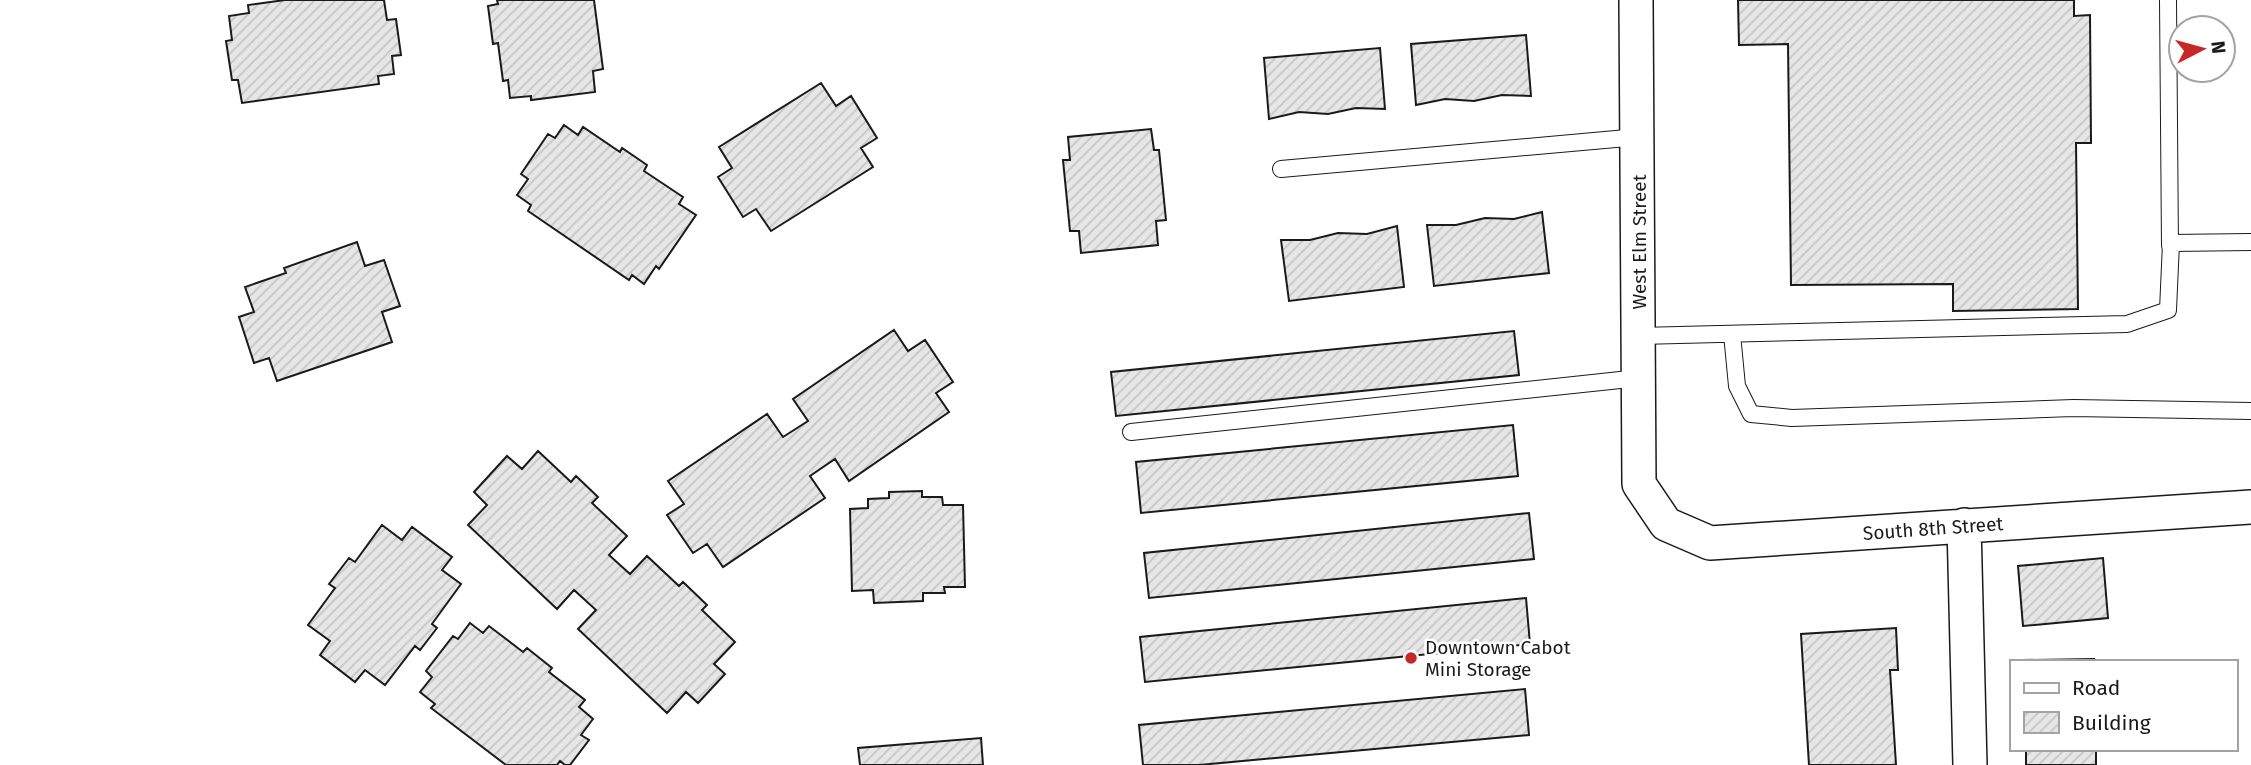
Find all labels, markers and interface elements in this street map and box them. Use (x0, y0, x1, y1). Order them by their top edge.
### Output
north arrow (2167, 14, 2237, 84)
text: N (2206, 40, 2231, 55)
street label: West Elm Street (1628, 174, 1651, 310)
street label: South 8th Street (1862, 512, 2004, 545)
place label: Downtown Cabot Mini Storage (1425, 636, 1571, 681)
marker: Downtown Cabot Mini Storage (1403, 650, 1419, 666)
legend (2010, 660, 2237, 751)
text: Road (2072, 675, 2120, 701)
text: Building (2072, 710, 2151, 736)

